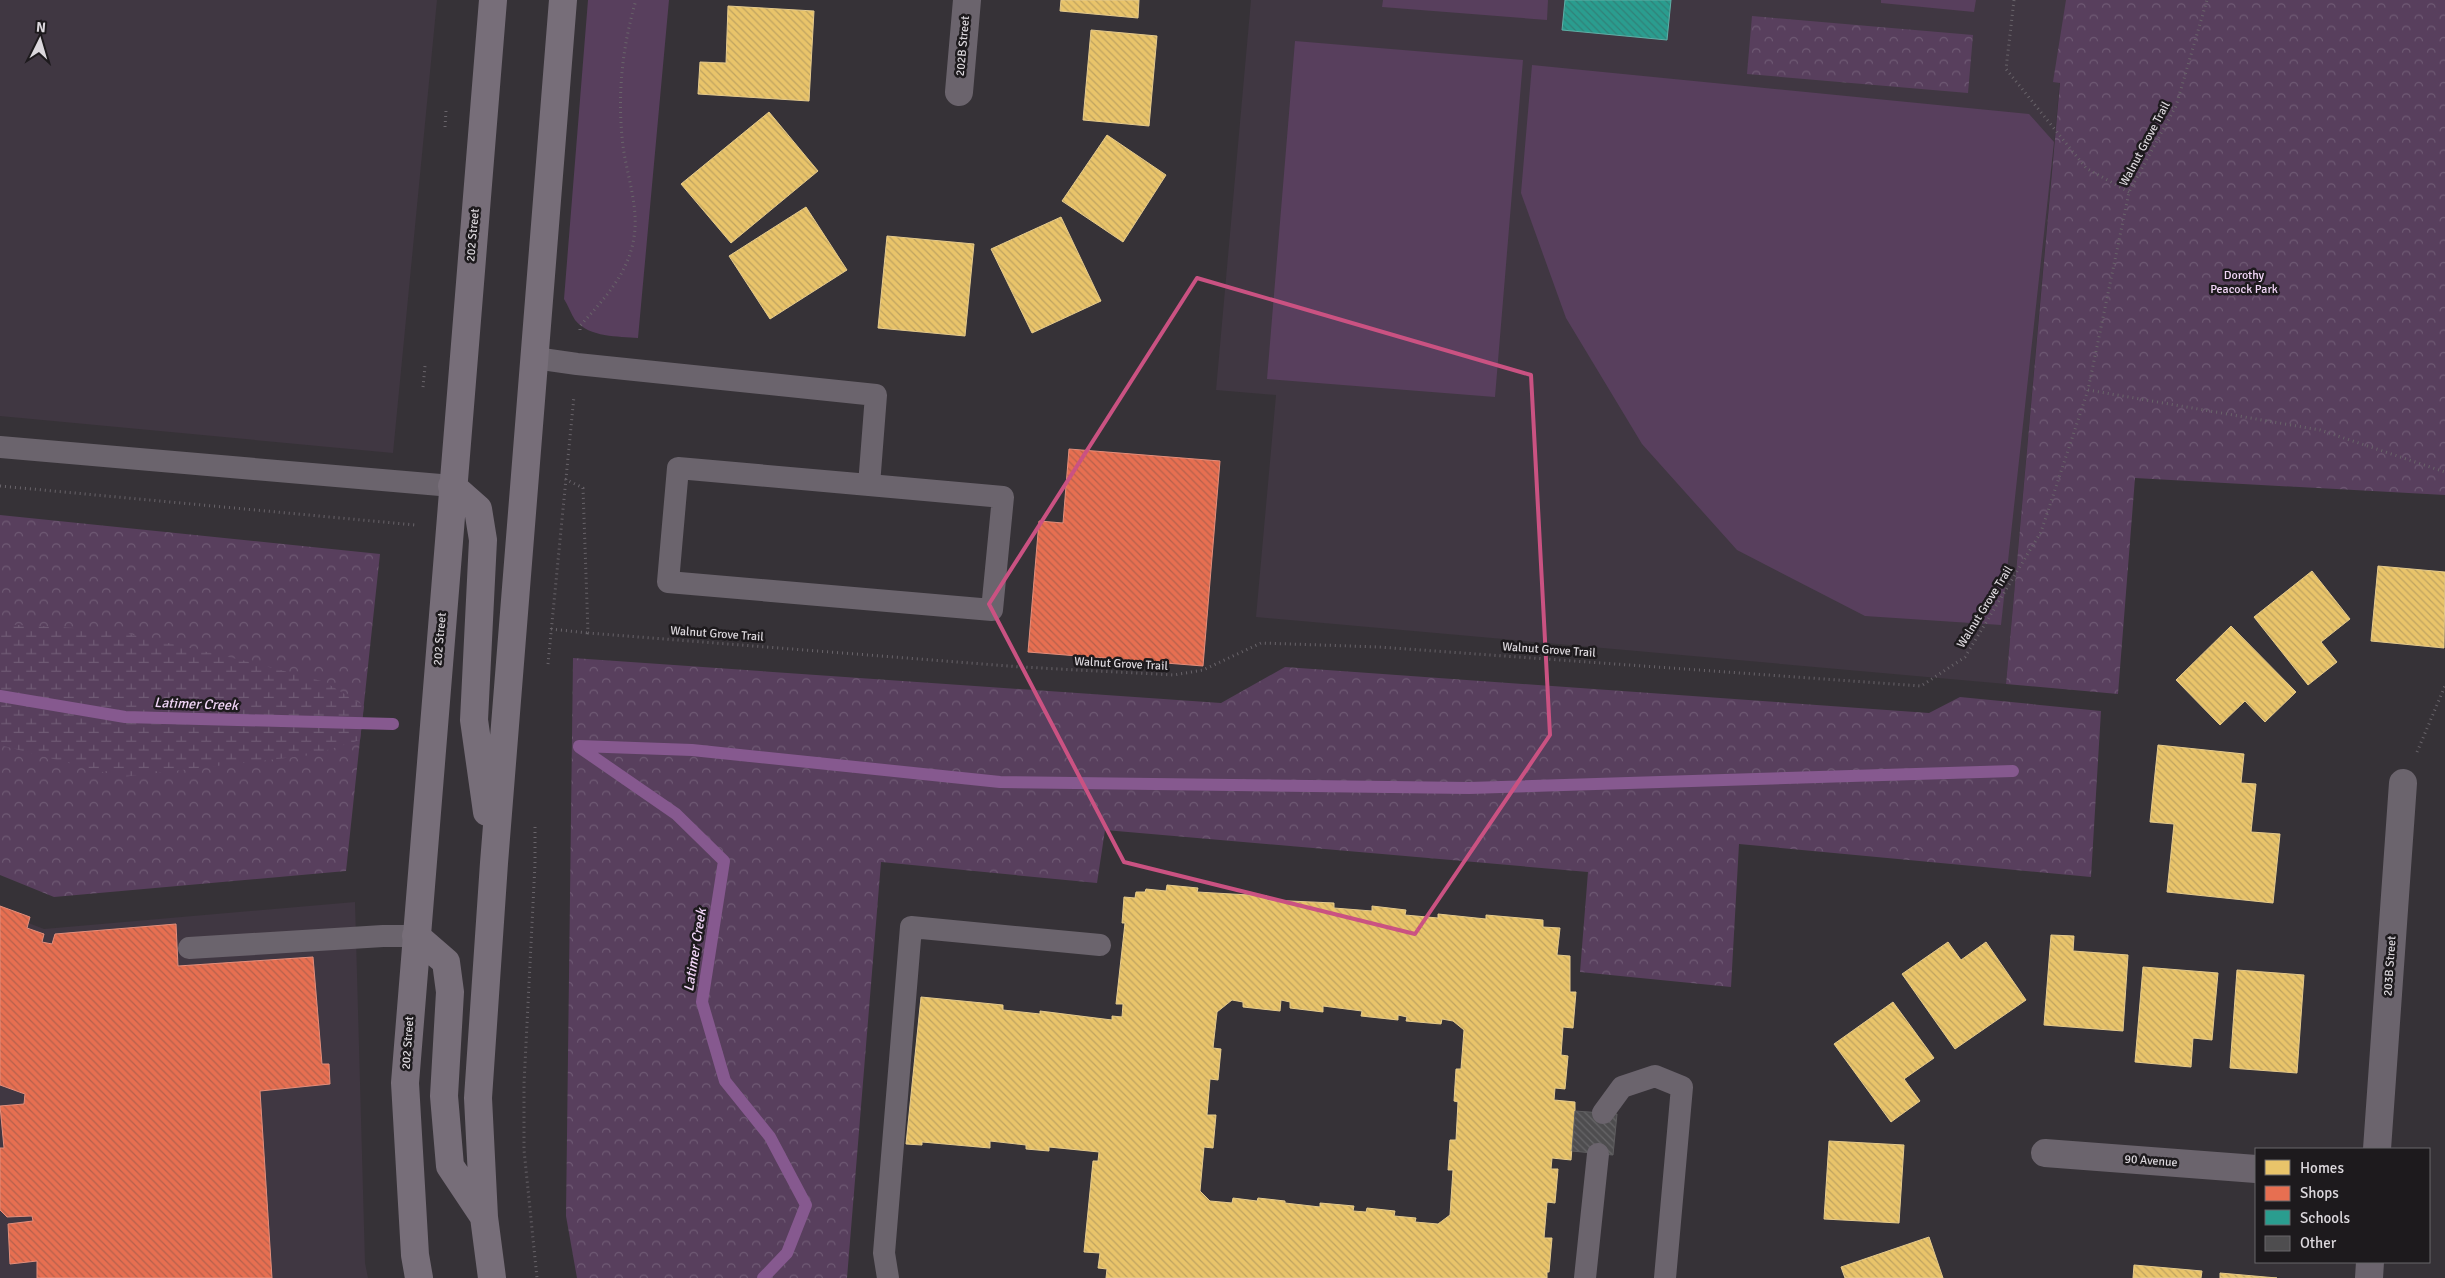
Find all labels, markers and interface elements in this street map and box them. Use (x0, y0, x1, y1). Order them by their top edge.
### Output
north arrow (15, 15, 65, 65)
street label: 202B Street (953, 15, 973, 77)
text: N (35, 19, 47, 36)
street label: Walnut Grove Trail (2116, 99, 2174, 189)
street label: 202 Street (463, 208, 483, 262)
park label: Dorothy Peacock Park (2210, 268, 2278, 297)
street label: Walnut Grove Trail (1954, 563, 2016, 651)
street label: 202 Street (430, 612, 450, 666)
street label: Walnut Grove Trail (670, 623, 765, 645)
street label: Walnut Grove Trail (1502, 639, 1597, 661)
street label: Walnut Grove Trail (1074, 654, 1169, 674)
water label: Latimer Creek (154, 694, 240, 714)
water label: Latimer Creek (680, 905, 710, 993)
street label: 203B Street (2380, 935, 2400, 997)
street label: 202 Street (399, 1016, 417, 1070)
legend (2255, 1148, 2430, 1263)
street label: 90 Avenue (2124, 1152, 2178, 1170)
text: Homes (2300, 1159, 2344, 1177)
text: Shops (2300, 1184, 2339, 1202)
text: Schools (2300, 1209, 2351, 1227)
text: Other (2300, 1234, 2337, 1252)

